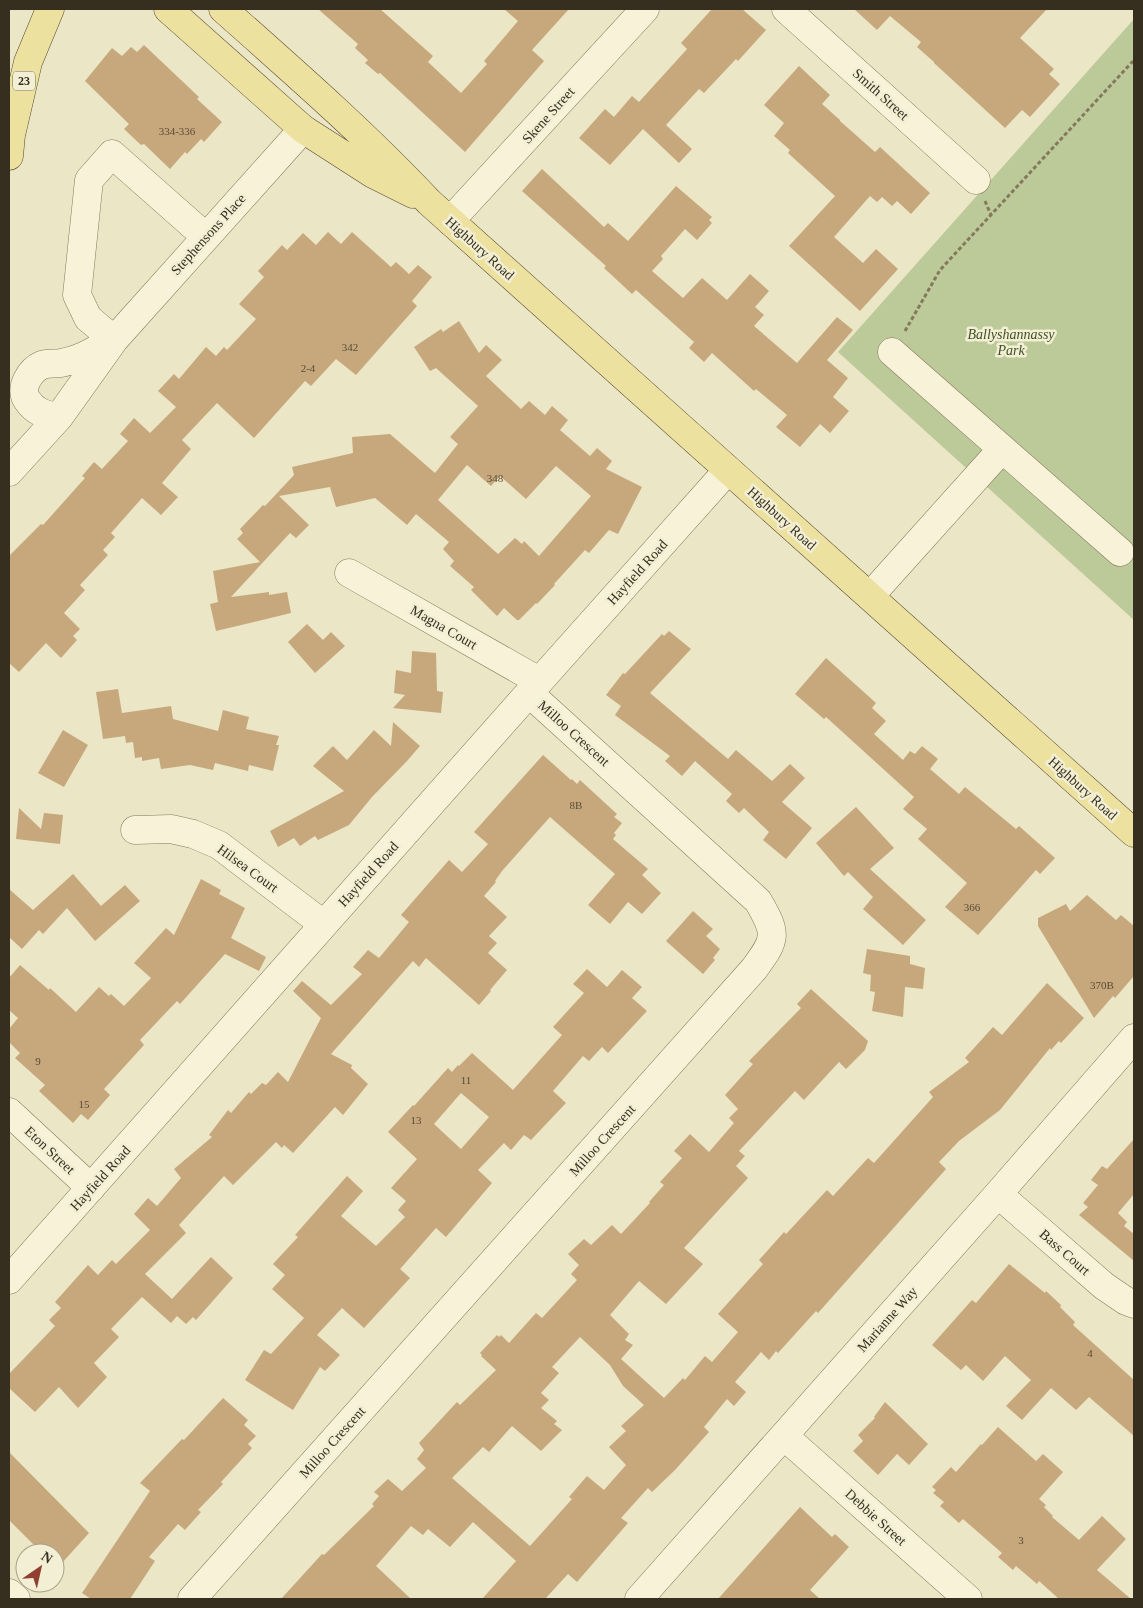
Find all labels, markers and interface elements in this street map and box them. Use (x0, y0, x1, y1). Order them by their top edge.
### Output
street label: Smith Street (850, 66, 912, 123)
road number: 23 (13, 72, 35, 90)
street label: Skene Street (519, 84, 578, 147)
house number: 334-336 (159, 125, 196, 137)
street label: Stephensons Place (168, 191, 249, 278)
street label: Highbury Road (442, 214, 517, 283)
park label: Ballyshannassy Park (967, 327, 1055, 358)
house number: 342 (342, 341, 358, 353)
house number: 2-4 (301, 362, 316, 374)
house number: 348 (487, 472, 504, 484)
street label: Highbury Road (744, 484, 819, 553)
street label: Hayfield Road (604, 537, 670, 608)
street label: Magna Court (408, 602, 480, 653)
street label: Milloo Crescent (535, 697, 612, 769)
street label: Highbury Road (1045, 754, 1120, 823)
house number: 8B (570, 799, 582, 811)
street label: Hayfield Road (335, 839, 401, 910)
street label: Hilsea Court (215, 841, 281, 895)
house number: 366 (964, 901, 981, 913)
house number: 370B (1090, 979, 1114, 991)
house number: 9 (35, 1055, 41, 1067)
house number: 11 (461, 1074, 471, 1086)
house number: 15 (79, 1098, 90, 1110)
street label: Milloo Crescent (566, 1102, 638, 1179)
house number: 13 (411, 1114, 422, 1126)
street label: Eton Street (22, 1124, 78, 1177)
street label: Hayfield Road (67, 1143, 133, 1214)
street label: Bass Court (1036, 1226, 1093, 1278)
street label: Marianne Way (854, 1284, 920, 1355)
house number: 4 (1087, 1347, 1093, 1359)
street label: Milloo Crescent (296, 1404, 368, 1481)
street label: Debbie Street (842, 1486, 909, 1549)
house number: 3 (1018, 1534, 1024, 1546)
north arrow (15, 1543, 65, 1593)
text: N (39, 1549, 55, 1567)

